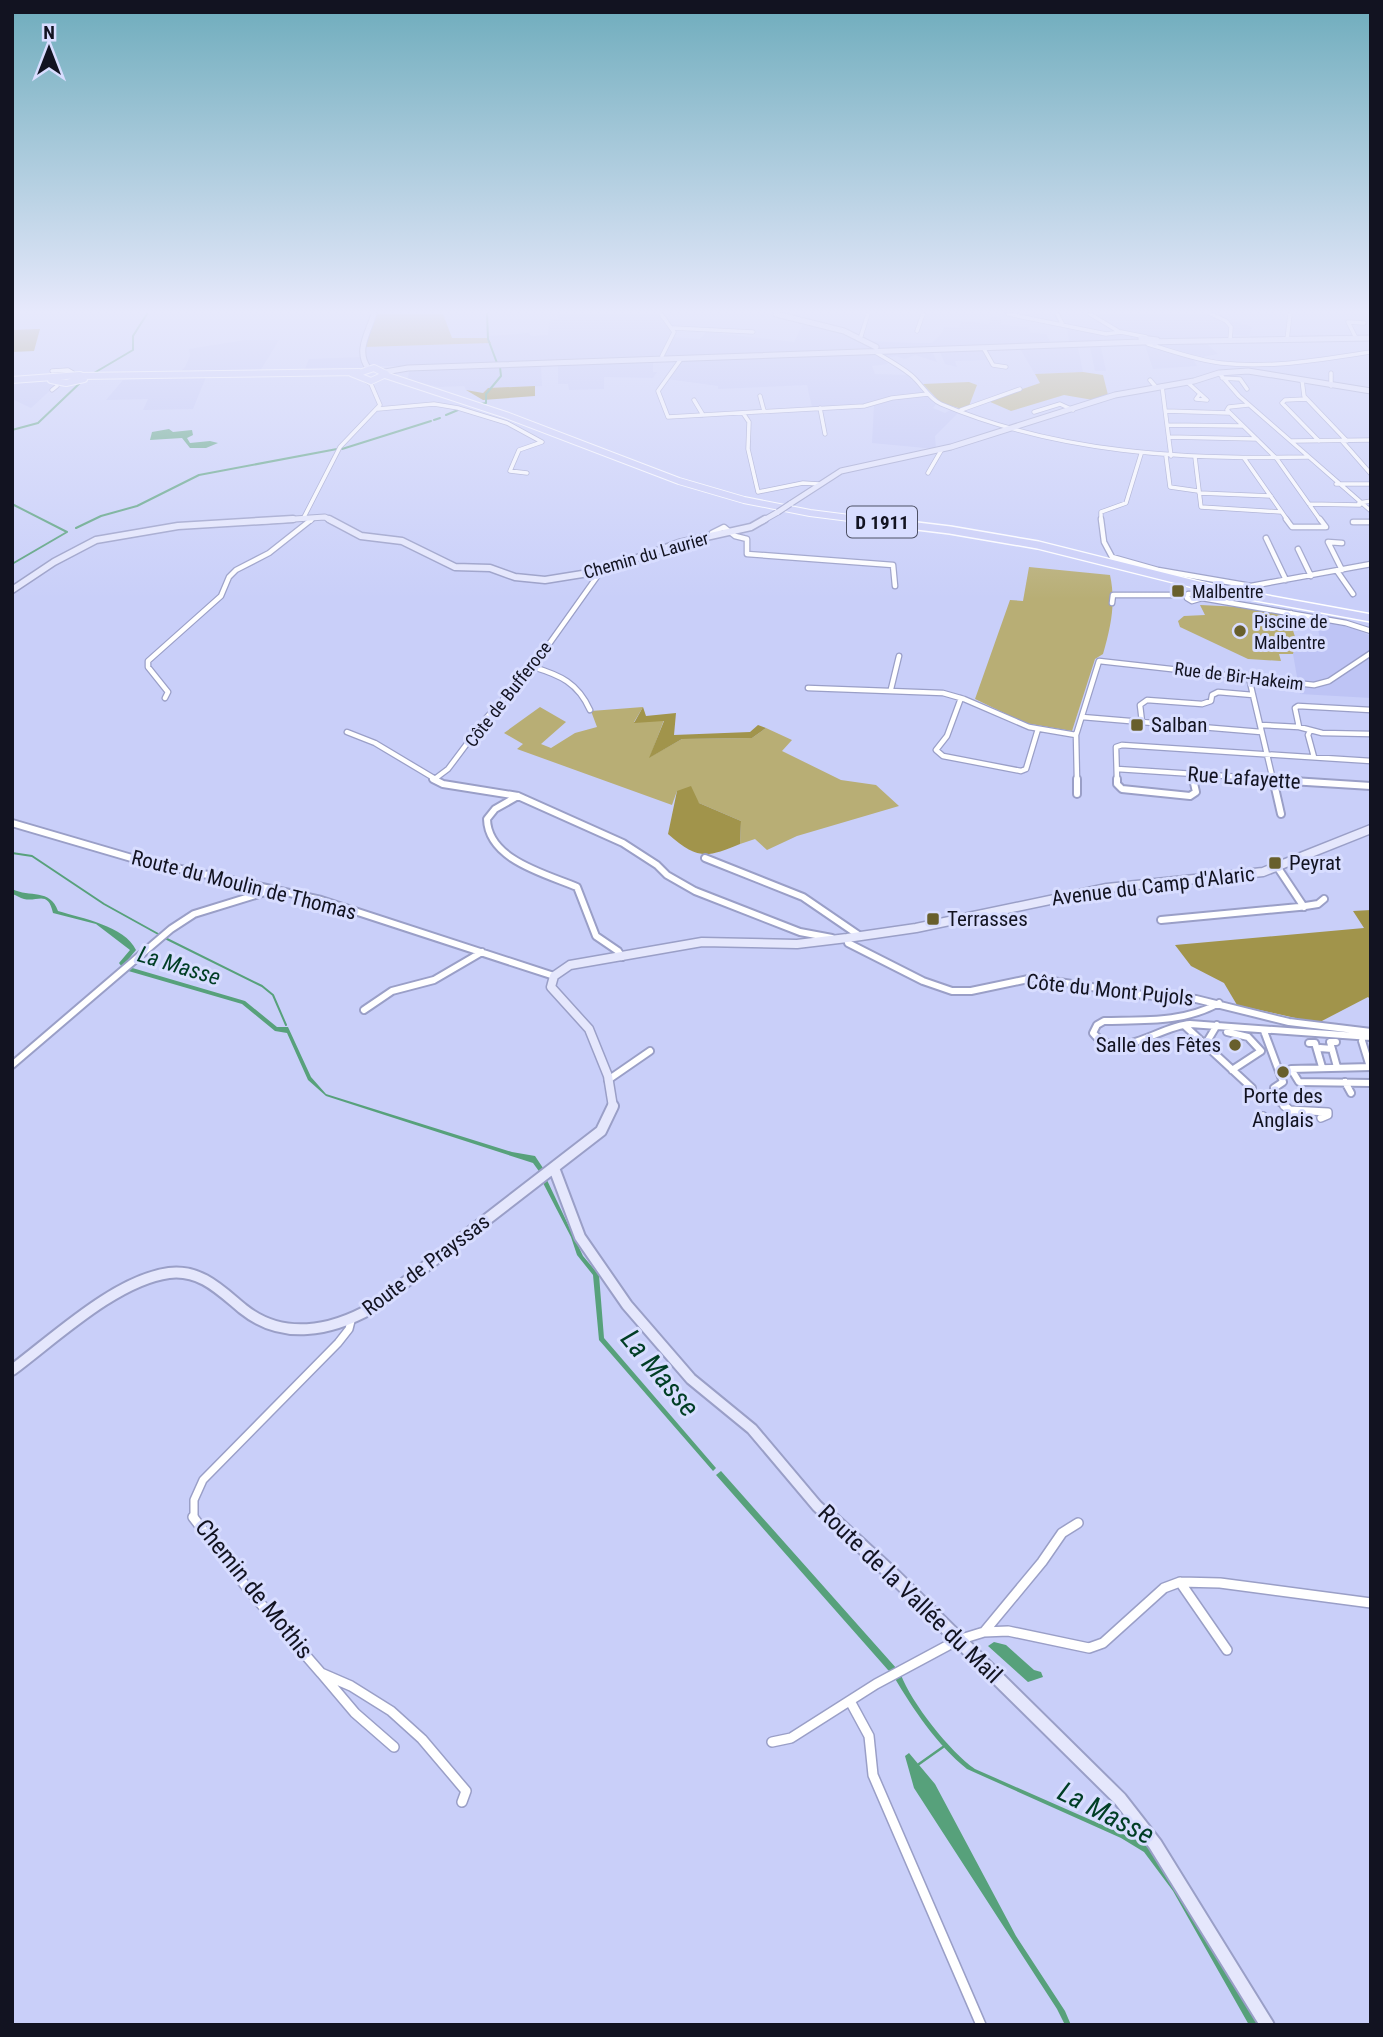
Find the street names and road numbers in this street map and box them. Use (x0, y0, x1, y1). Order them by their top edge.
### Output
road number: D 1911 (847, 506, 917, 538)
street label: Chemin du Laurier (581, 527, 711, 583)
street label: Côte de Bufferoce (460, 637, 556, 751)
street label: Rue de Bir-Hakeim (1173, 658, 1305, 694)
street label: Rue Lafayette (1187, 762, 1301, 794)
street label: Route du Moulin de Thomas (129, 845, 359, 925)
street label: Avenue du Camp d'Alaric (1050, 862, 1256, 910)
street label: Côte du Mont Pujols (1025, 969, 1195, 1011)
street label: Route de Prayssas (358, 1209, 494, 1321)
street label: Route de la Vallée du Mail (812, 1499, 1008, 1689)
street label: Chemin de Mothis (189, 1514, 319, 1664)

